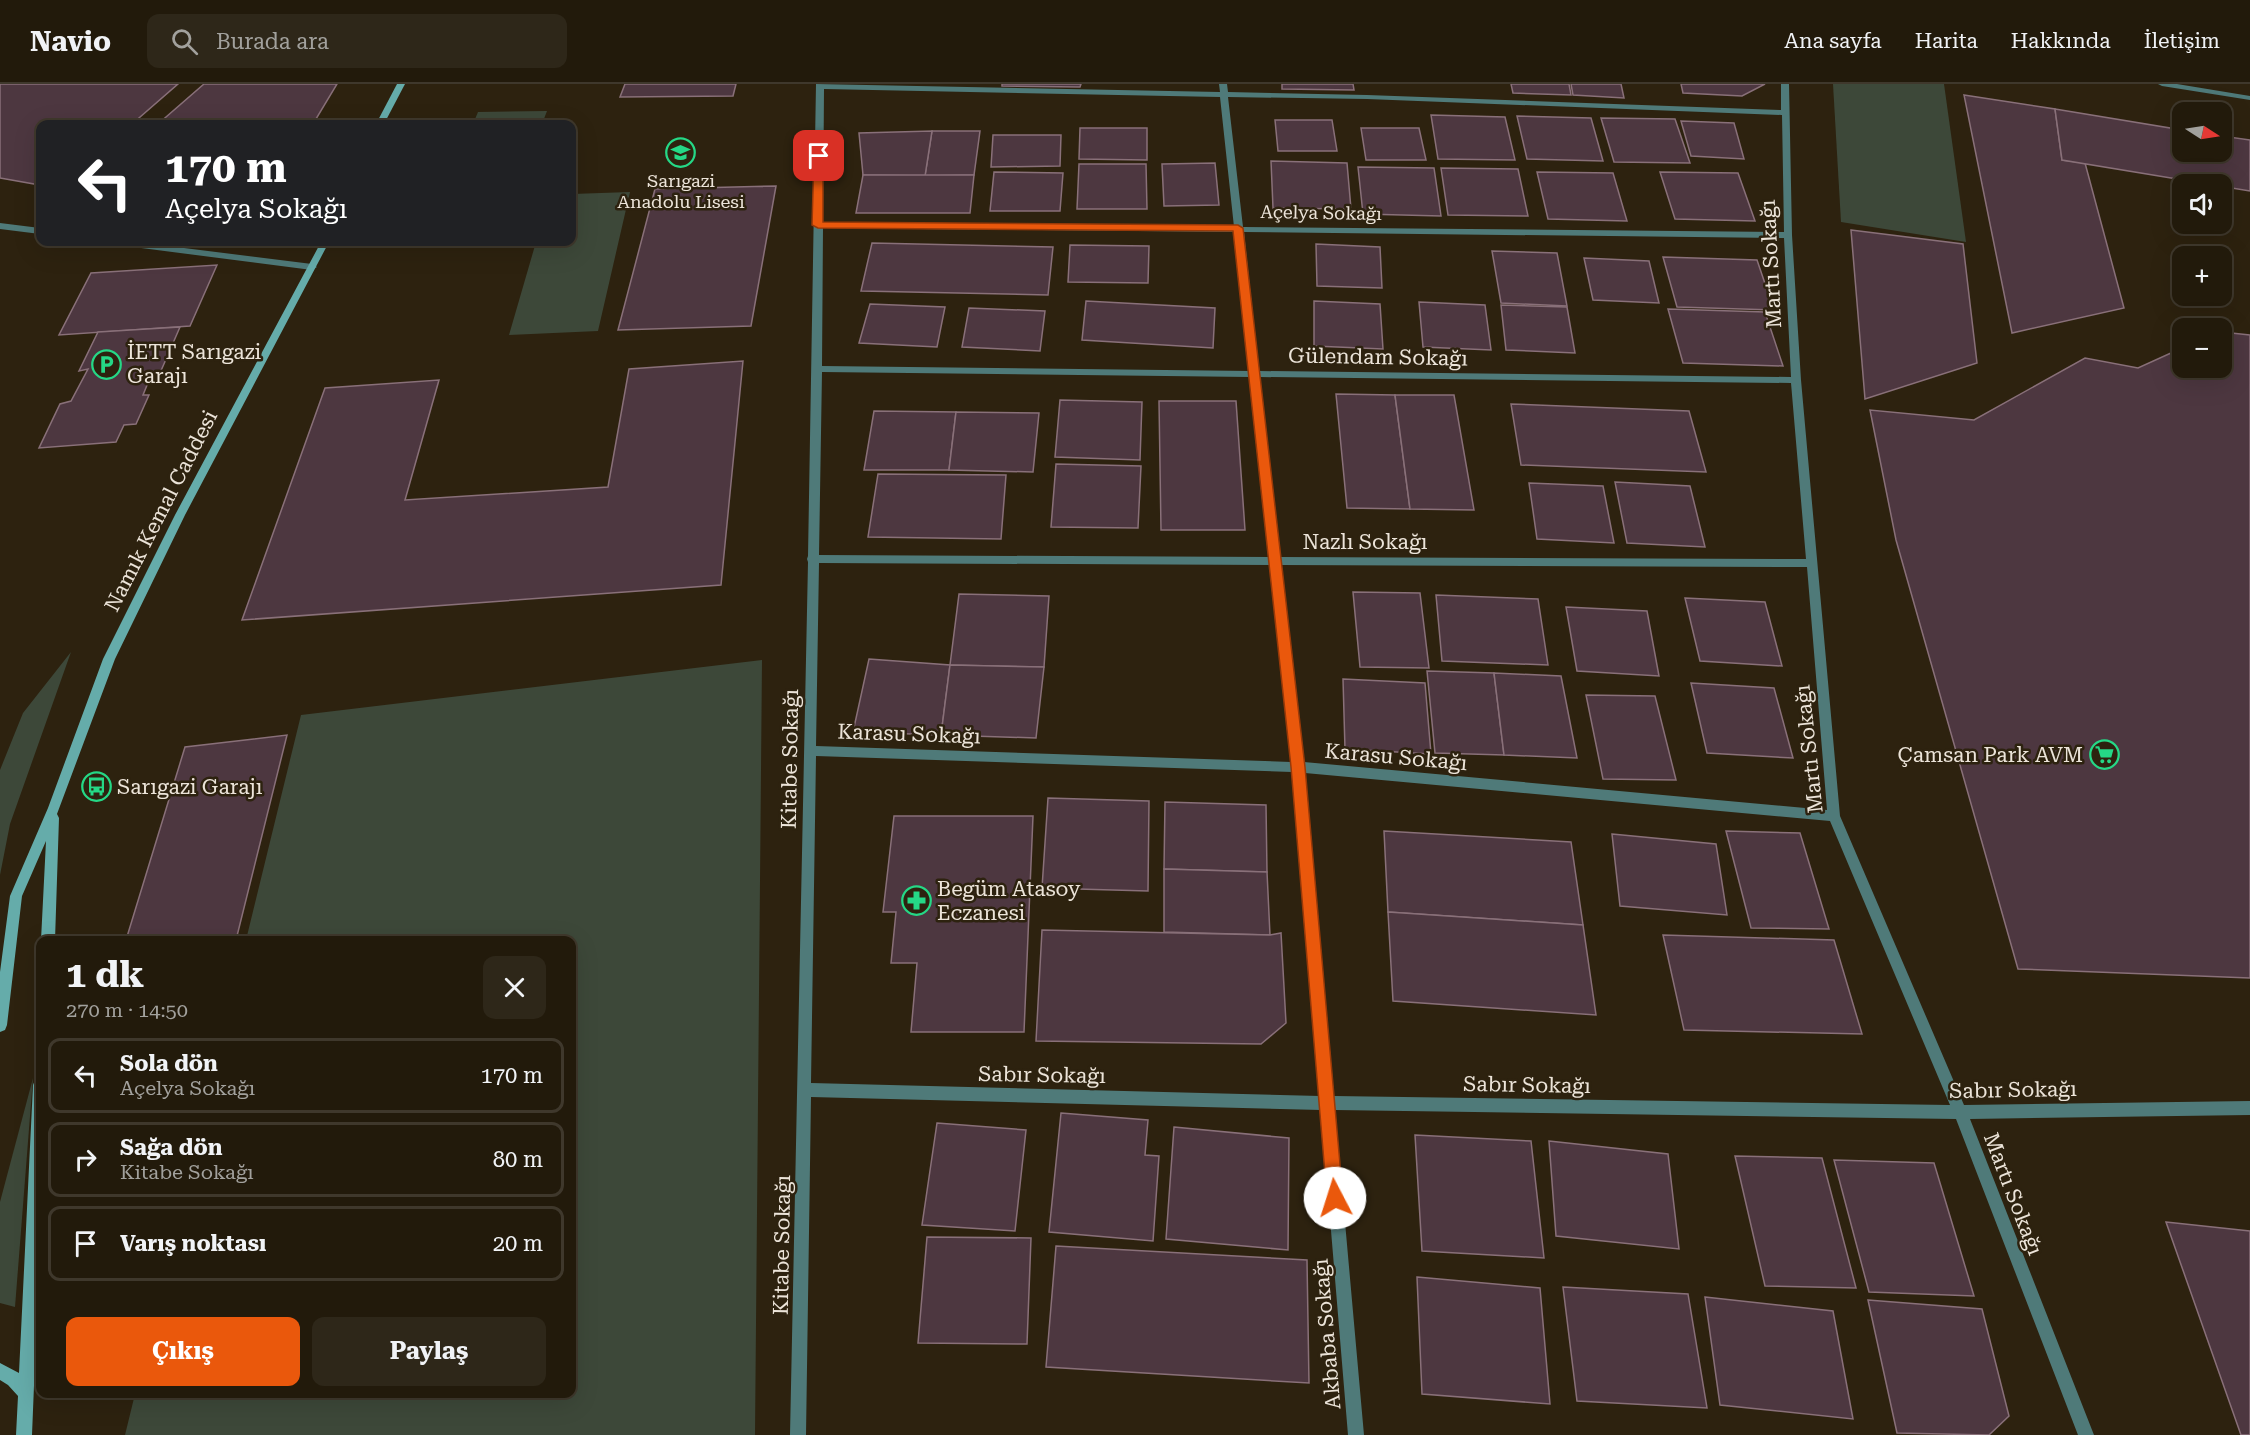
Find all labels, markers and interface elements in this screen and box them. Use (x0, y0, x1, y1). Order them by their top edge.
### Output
search box (147, 14, 567, 68)
text: Navio (30, 25, 111, 58)
icon: search (168, 25, 201, 58)
text: Burada ara (216, 29, 329, 54)
text: Ana sayfa (1784, 29, 1882, 53)
text: Harita (1915, 29, 1978, 53)
text: Hakkında (2011, 29, 2111, 53)
text: İletişim (2144, 29, 2220, 53)
north arrow (2172, 102, 2232, 162)
map controls (2172, 102, 2232, 378)
pin (793, 130, 844, 181)
school or university icon: Sarıgazi Anadolu Lisesi (665, 136, 697, 168)
icon: arrive (802, 139, 835, 172)
text: 170 m (165, 143, 287, 192)
icon: left (66, 144, 144, 222)
place label: Sarıgazi Anadolu Lisesi (617, 170, 745, 212)
button: sound (2172, 174, 2232, 234)
text: Açelya Sokağı (165, 193, 347, 225)
street label: Martı Sokağı (1756, 199, 1786, 329)
street label: Açelya Sokağı (1260, 201, 1382, 224)
button: + (2172, 246, 2232, 306)
button: − (2172, 318, 2232, 378)
place label: İETT Sarıgazi Garajı (127, 340, 262, 388)
street label: Gülendam Sokağı (1288, 343, 1468, 371)
parking icon: İETT Sarıgazi Garajı (90, 348, 122, 380)
street label: Namık Kemal Caddesi (100, 406, 222, 616)
street label: Nazlı Sokağı (1302, 530, 1428, 554)
street label: Martı Sokağı (1790, 683, 1828, 814)
street label: Kitabe Sokağı (777, 688, 803, 829)
street label: Karasu Sokağı (837, 720, 981, 749)
street label: Karasu Sokağı (1324, 739, 1469, 775)
supermarket icon: Çamsan Park AVM (2088, 739, 2120, 771)
place label: Çamsan Park AVM (1898, 743, 2083, 767)
bus stop icon: Sarıgazi Garajı (80, 771, 112, 803)
place label: Sarıgazi Garajı (117, 775, 263, 799)
place label: Begüm Atasoy Eczanesi (937, 877, 1081, 925)
pharmacy icon: Begüm Atasoy Eczanesi (900, 885, 932, 917)
text: 1 dk (66, 954, 144, 996)
button: close (483, 956, 546, 1019)
text: 270 m · 14:50 (66, 998, 188, 1022)
text: Sola dön (120, 1051, 218, 1076)
icon: left (69, 1059, 102, 1092)
street label: Sabır Sokağı (978, 1062, 1106, 1088)
text: 170 m (480, 1063, 543, 1088)
street label: Sabır Sokağı (1463, 1072, 1591, 1098)
text: Açelya Sokağı (120, 1076, 255, 1100)
street label: Sabır Sokağı (1949, 1077, 2077, 1103)
street label: Martı Sokağı (1979, 1130, 2047, 1259)
text: Sağa dön (120, 1135, 222, 1160)
icon: right (69, 1143, 102, 1176)
text: 80 m (493, 1147, 543, 1172)
text: Kitabe Sokağı (120, 1160, 254, 1184)
position arrow (1303, 1166, 1367, 1230)
street label: Kitabe Sokağı (769, 1174, 795, 1315)
icon: arrive (69, 1227, 102, 1260)
text: Varış noktası (120, 1231, 266, 1256)
text: 20 m (493, 1231, 543, 1256)
street label: Akbaba Sokağı (1308, 1257, 1346, 1410)
button: Çıkış (66, 1317, 300, 1386)
button: Paylaş (312, 1317, 546, 1386)

